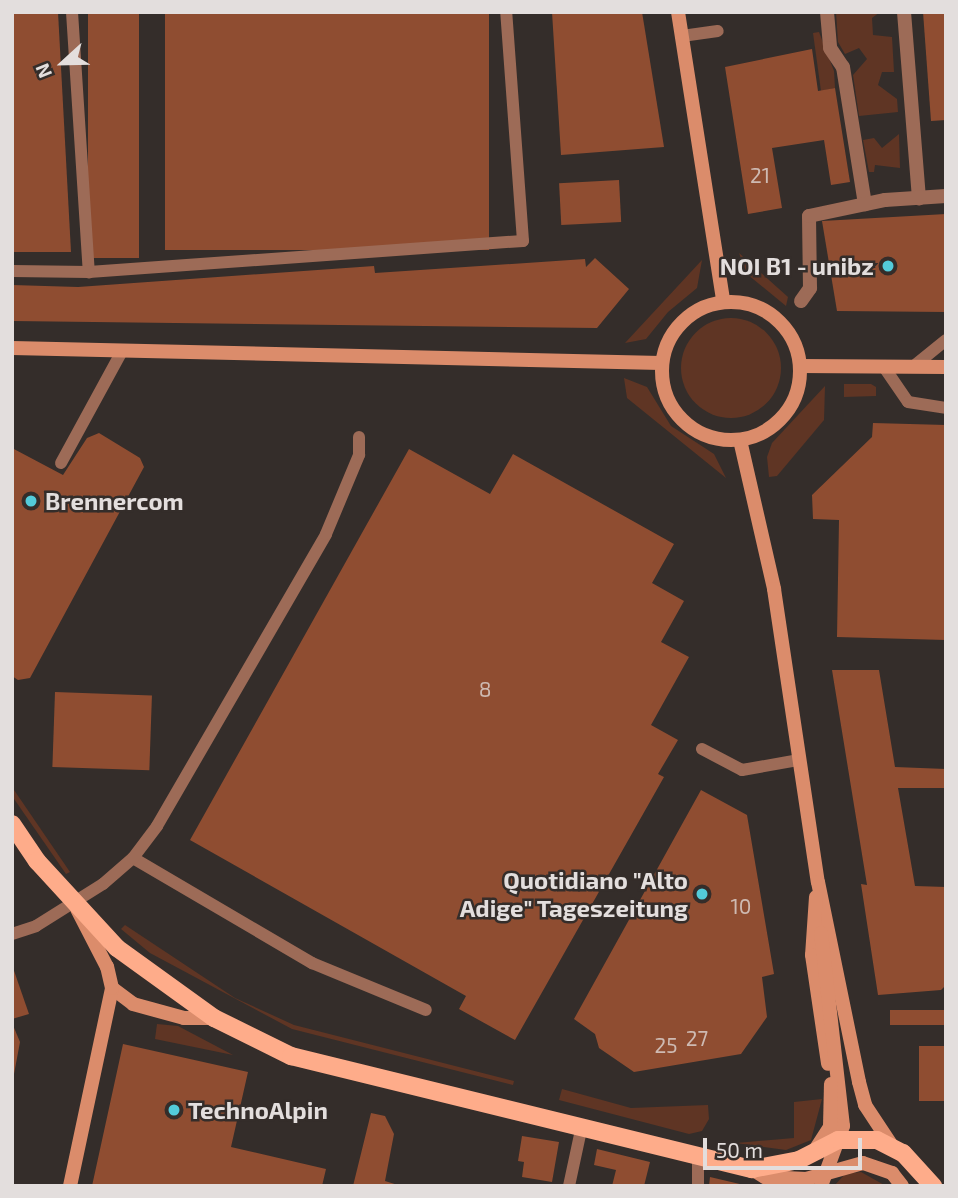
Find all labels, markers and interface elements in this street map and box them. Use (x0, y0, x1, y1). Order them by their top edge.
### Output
north arrow (28, 28, 98, 98)
text: N (30, 60, 56, 82)
house number: 21 (750, 162, 770, 188)
place label: NOI B1 - unibz (720, 252, 874, 280)
marker: NOI B1 - unibz (880, 258, 896, 274)
place label: Brennercom (45, 487, 184, 515)
marker: Brennercom (23, 493, 39, 509)
house number: 8 (479, 676, 491, 702)
place label: Quotidiano "Alto Adige" Tageszeitung (459, 866, 688, 922)
marker: Quotidiano "Alto Adige" Tageszeitung (694, 886, 710, 902)
house number: 10 (730, 893, 752, 919)
house number: 27 (686, 1025, 708, 1051)
house number: 25 (654, 1032, 678, 1058)
place label: TechnoAlpin (188, 1096, 328, 1124)
marker: TechnoAlpin (166, 1102, 182, 1118)
scale bar (706, 1124, 865, 1168)
text: 50 m (716, 1137, 763, 1162)

